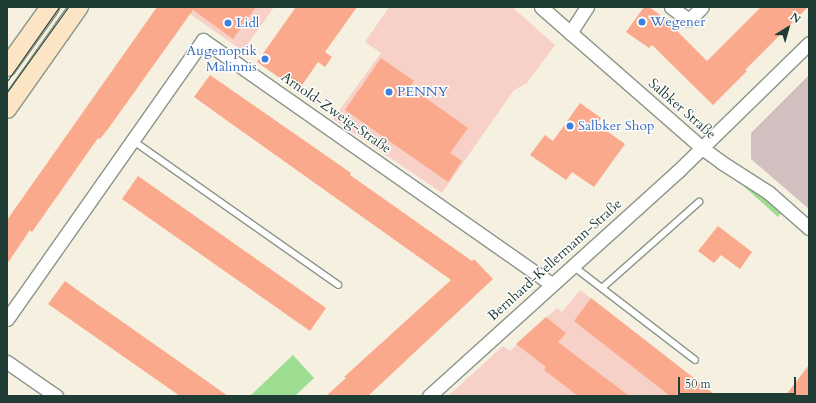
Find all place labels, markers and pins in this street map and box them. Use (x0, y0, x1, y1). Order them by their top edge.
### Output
place label: Wegener (650, 14, 705, 30)
place label: Lidl (236, 15, 259, 31)
marker: Wegener (637, 17, 647, 27)
marker: Lidl (223, 18, 233, 28)
place label: Augenoptik Malinnis (186, 43, 257, 76)
marker: Augenoptik Malinnis (260, 54, 270, 64)
place label: PENNY (397, 84, 448, 100)
marker: PENNY (384, 87, 394, 97)
place label: Salbker Shop (578, 118, 655, 134)
marker: Salbker Shop (565, 121, 575, 131)

